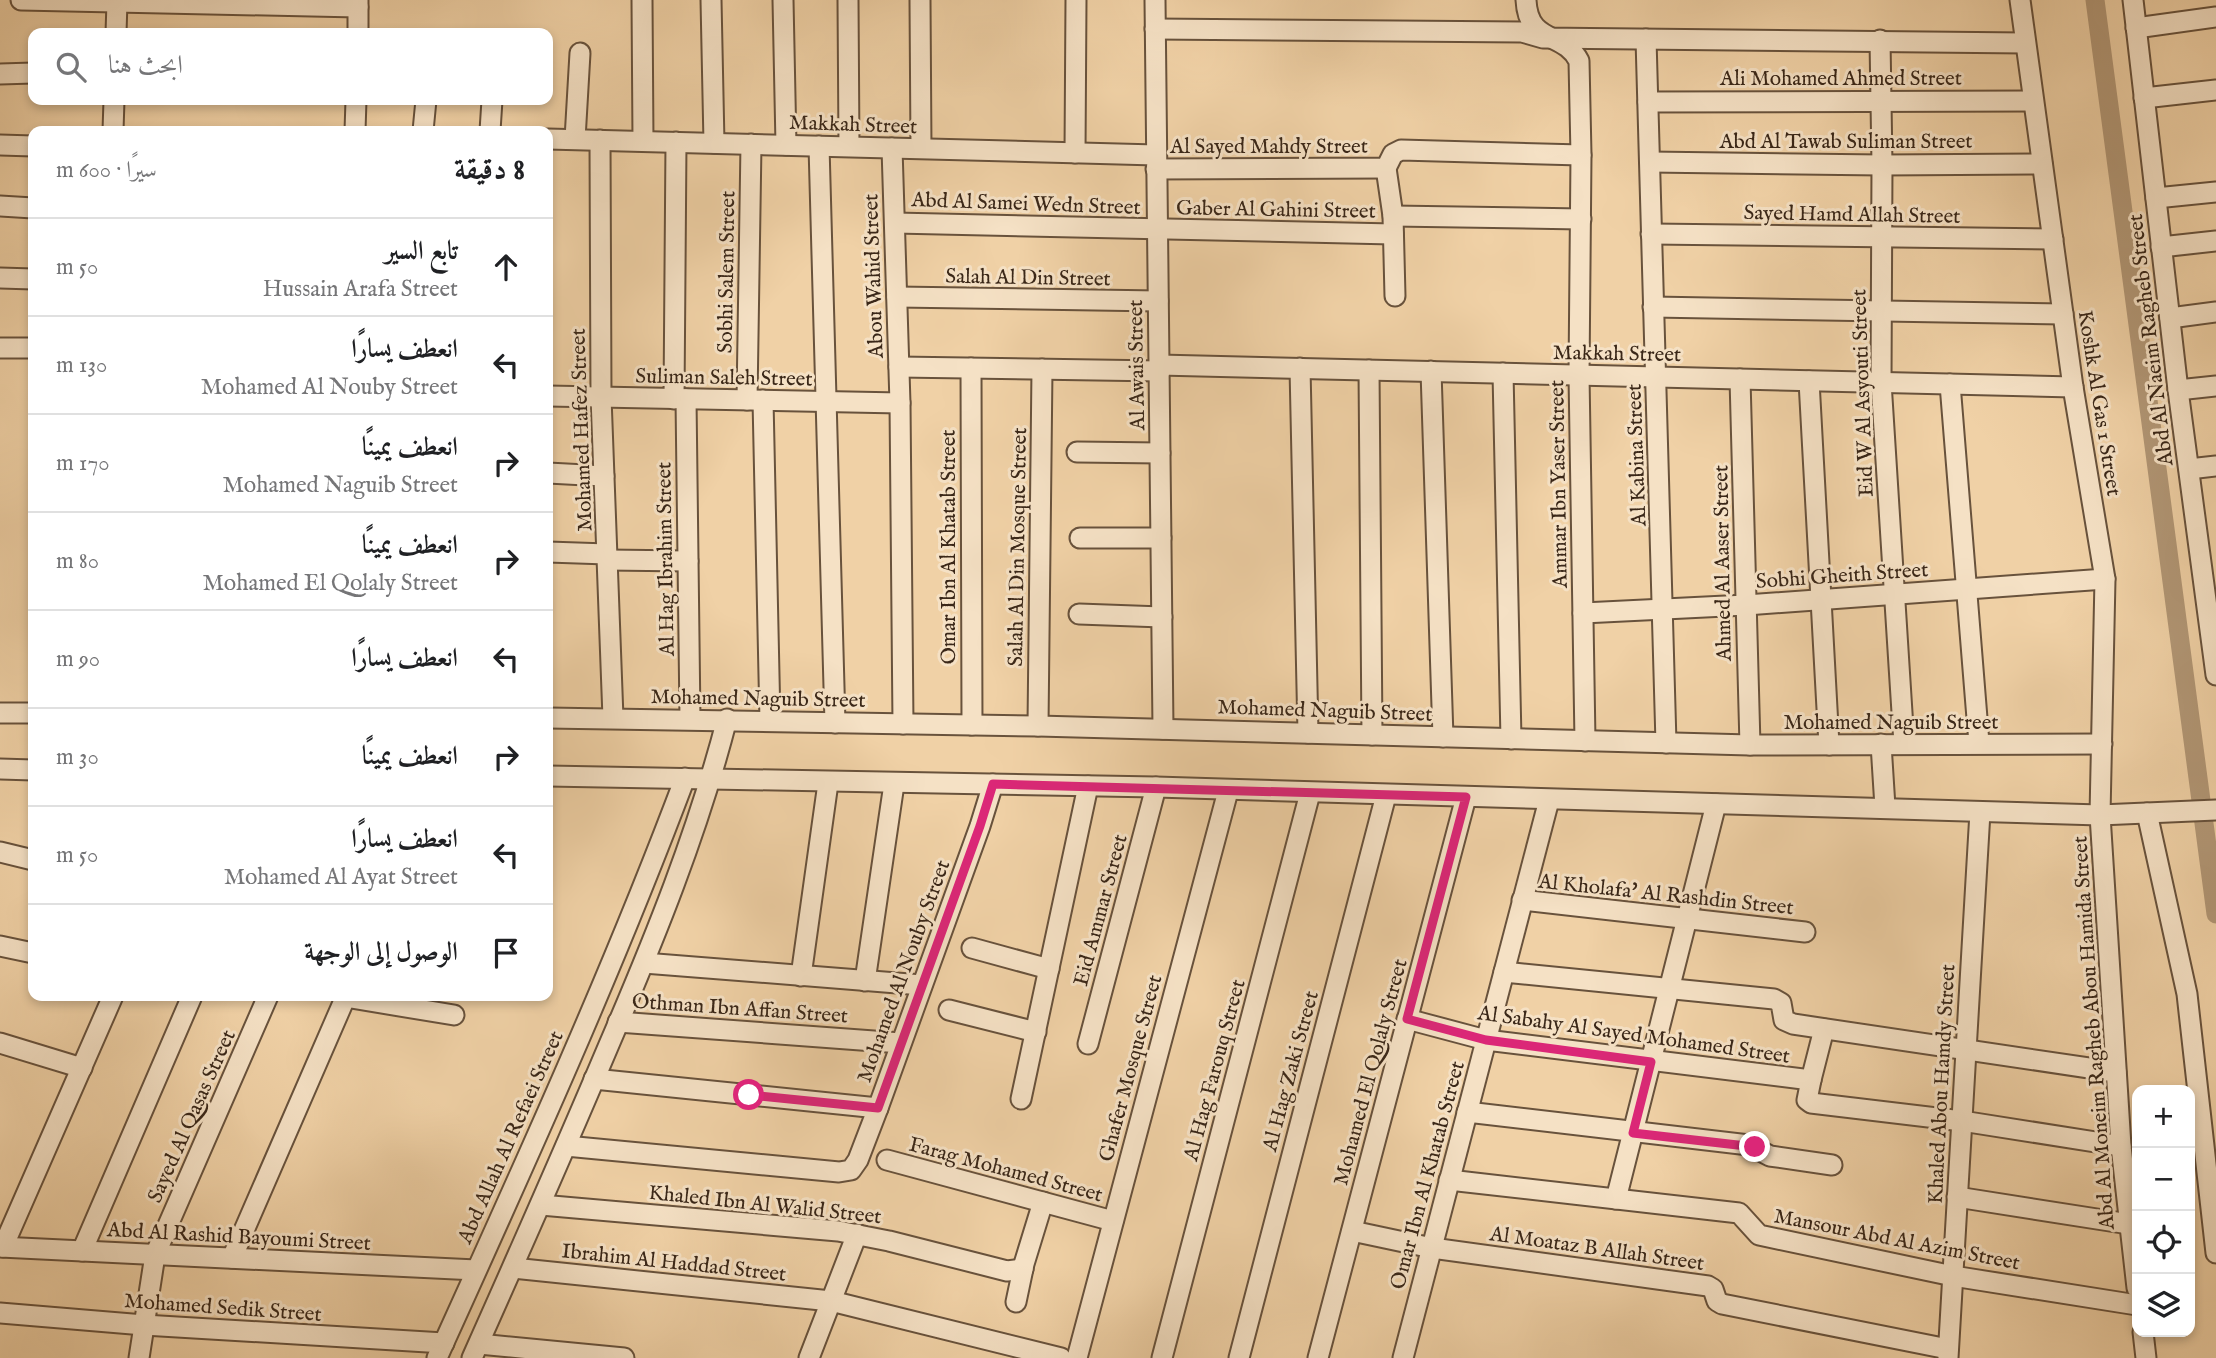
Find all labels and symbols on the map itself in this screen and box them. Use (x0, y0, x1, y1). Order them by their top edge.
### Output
street label: Ali Mohamed Ahmed Street (1719, 66, 1962, 93)
street label: Makkah Street (788, 110, 918, 141)
street label: Abd Al Tawab Suliman Street (1718, 129, 1973, 156)
street label: Al Sayed Mahdy Street (1169, 134, 1368, 161)
street label: Abd Al Samei Wedn Street (910, 187, 1141, 222)
street label: Sobhi Salem Street (713, 190, 742, 354)
street label: Abou Wahid Street (858, 193, 891, 360)
street label: Gaber Al Gahini Street (1176, 195, 1376, 226)
street label: Sayed Hamd Allah Street (1743, 200, 1961, 231)
street label: Abd Al Naeim Ragheb Street (2123, 212, 2180, 468)
street label: Salah Al Din Street (945, 264, 1111, 293)
street label: Eid W Al Asyouti Street (1846, 288, 1881, 497)
street label: Al Awais Street (1123, 299, 1152, 432)
street label: Koshk Al Gas 1 Street (2071, 308, 2127, 498)
street label: Mohamed Hafez Street (565, 328, 600, 532)
street label: Makkah Street (1553, 340, 1681, 369)
street label: Suliman Saleh Street (635, 363, 813, 394)
street label: Ammar Ibn Yaser Street (1544, 380, 1575, 589)
street label: Al Kabina Street (1622, 383, 1654, 528)
street label: Salah Al Din Mosque Street (1003, 427, 1034, 667)
street label: Omar Ibn Al Khatab Street (936, 429, 963, 665)
street label: Al Hag Ibrahim Street (651, 462, 682, 657)
street label: Ahmed Al Aaser Street (1708, 465, 1739, 662)
street label: Sobhi Gheith Street (1755, 557, 1929, 596)
street label: Mohamed Naguib Street (650, 684, 866, 715)
street label: Mohamed Naguib Street (1217, 694, 1433, 729)
street label: Mohamed Naguib Street (1783, 710, 1999, 737)
street label: Eid Ammar Street (1068, 832, 1135, 989)
street label: Abd Al Moneim Ragheb Abou Hamida Street (2067, 835, 2122, 1232)
street label: Mohamed Al Nouby Street (852, 857, 957, 1087)
street label: Al Kholafa' Al Rashdin Street (1536, 869, 1795, 922)
street label: Mohamed El Qolaly Street (1328, 956, 1415, 1189)
street label: Khaled Abou Hamdy Street (1923, 963, 1962, 1205)
street label: Ghafer Mosque Street (1094, 972, 1169, 1165)
street label: Al Hag Farouq Street (1178, 977, 1253, 1165)
street label: Othman Ibn Affan Street (631, 988, 849, 1031)
street label: Al Hag Zaki Street (1257, 988, 1326, 1156)
street label: Al Sabahy Al Sayed Mohamed Street (1475, 1000, 1792, 1071)
street label: Sayed Al Qasas Street (142, 1026, 243, 1207)
street label: Abd Allah Al Refaei Street (452, 1027, 571, 1249)
street label: Omar Ibn Al Khatab Street (1385, 1058, 1472, 1292)
route start (733, 1079, 764, 1110)
route end (1739, 1131, 1770, 1162)
street label: Farag Mohamed Street (906, 1132, 1106, 1209)
street label: Khaled Ibn Al Walid Street (647, 1180, 883, 1231)
street label: Mansour Abd Al Azim Street (1771, 1203, 2022, 1278)
street label: Abd Al Rashid Bayoumi Street (105, 1217, 371, 1258)
street label: Al Moataz B Allah Street (1487, 1221, 1706, 1278)
street label: Ibrahim Al Haddad Street (560, 1238, 787, 1289)
street label: Mohamed Sedik Street (123, 1288, 322, 1329)

